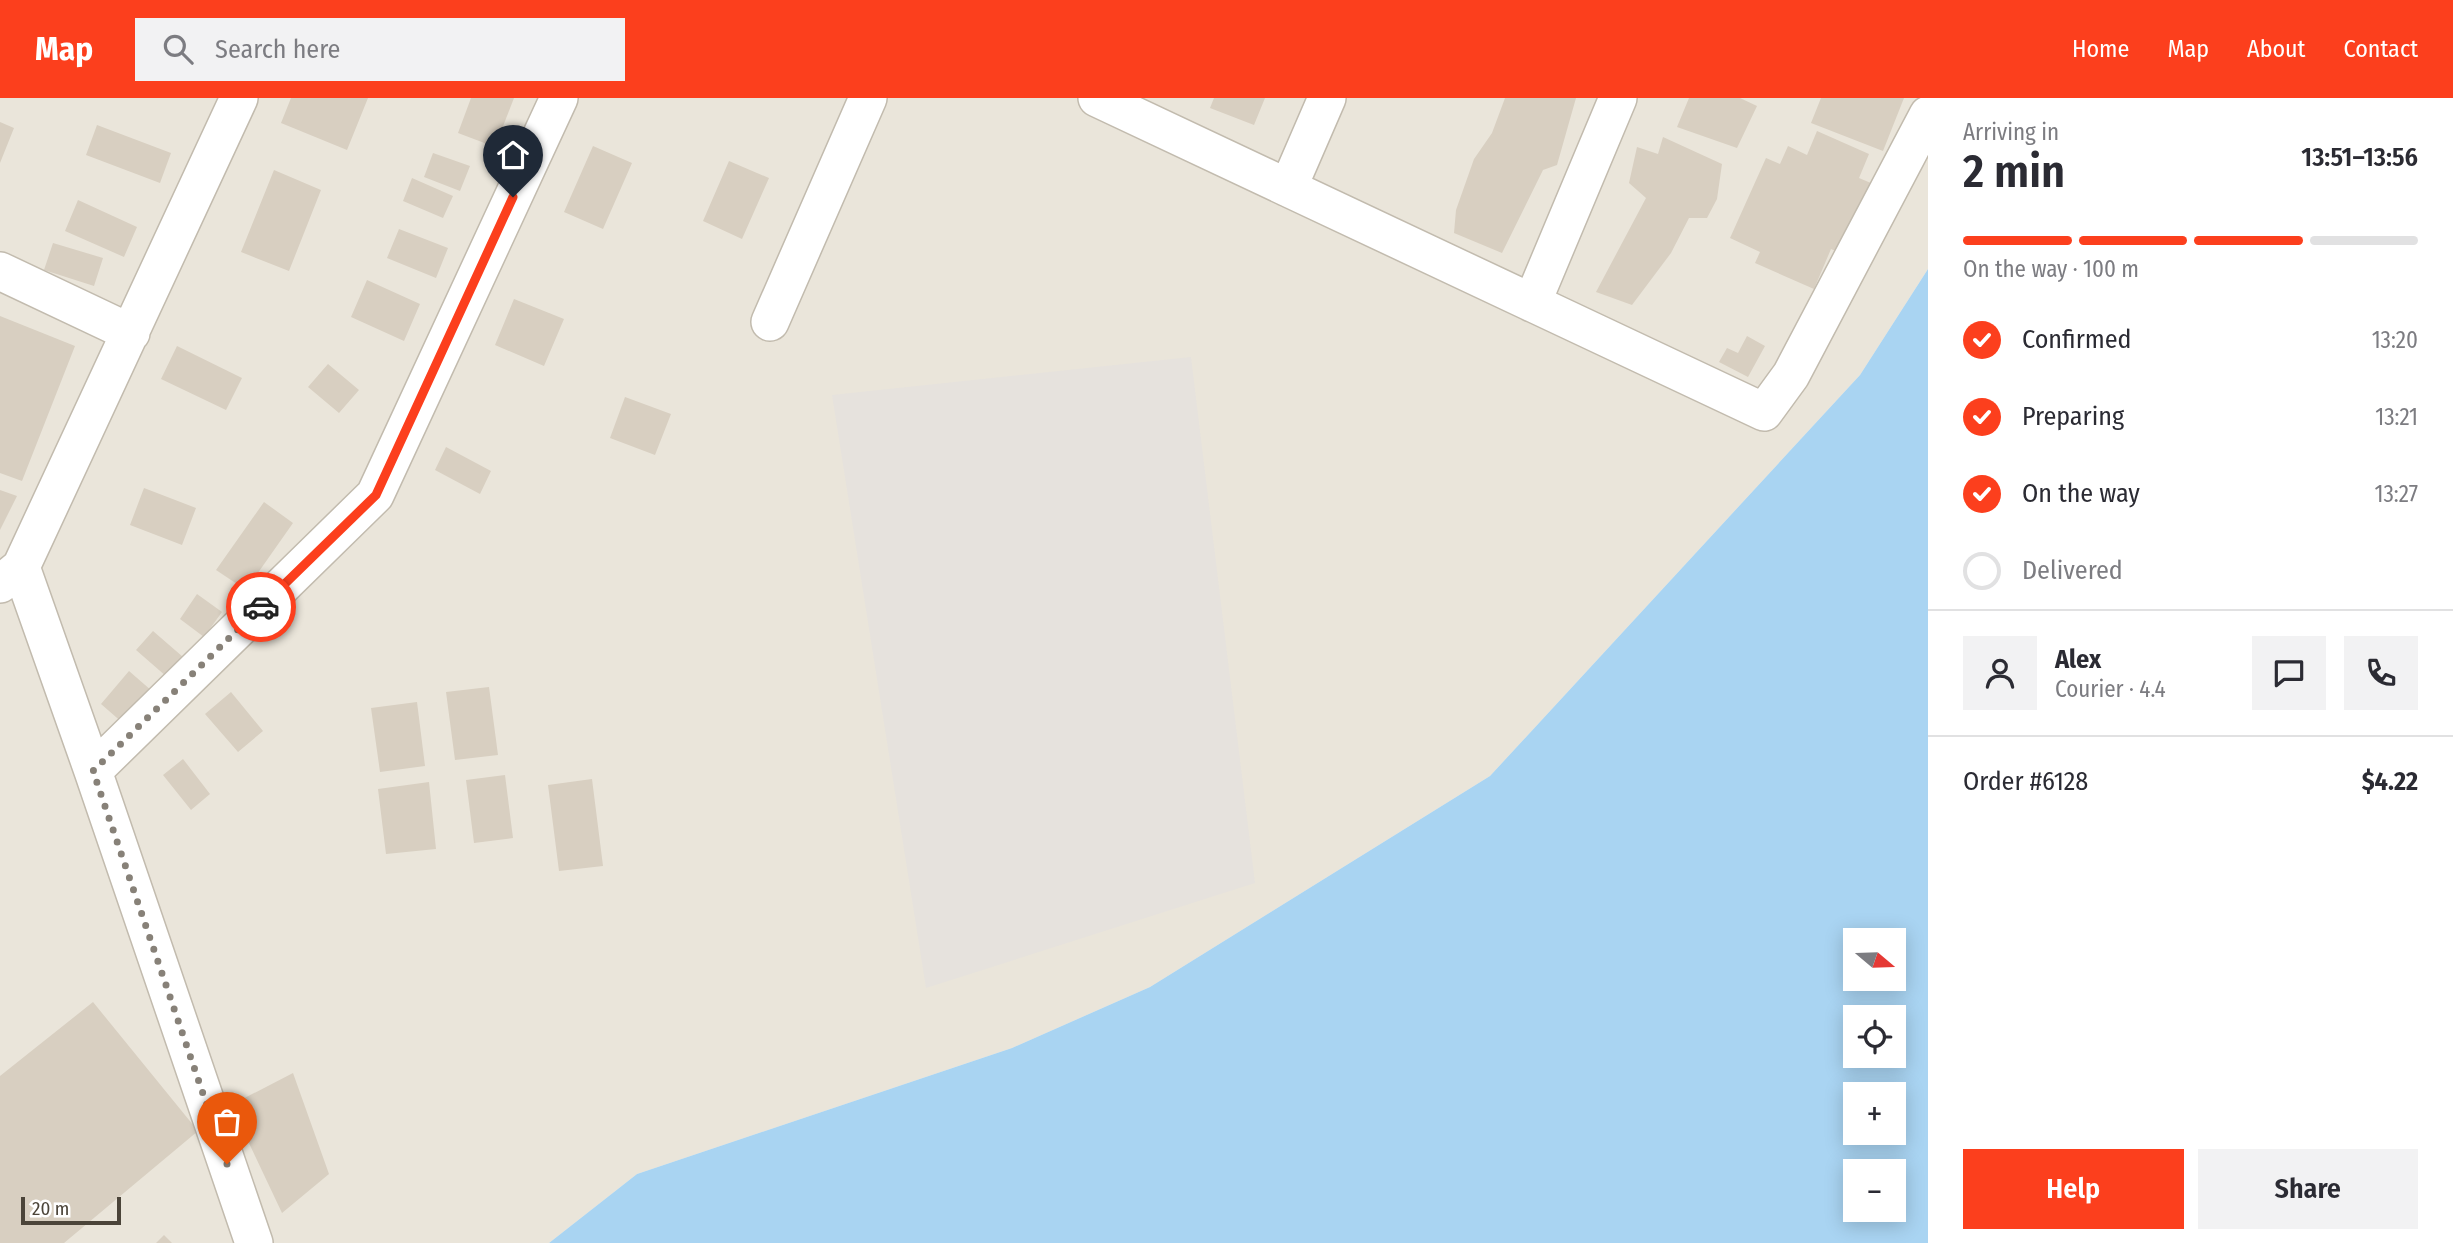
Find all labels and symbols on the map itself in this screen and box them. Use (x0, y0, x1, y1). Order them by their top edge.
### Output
pin (483, 125, 543, 197)
courier (226, 572, 296, 642)
north arrow (1843, 928, 1906, 990)
pin (197, 1092, 257, 1164)
scale bar (21, 1194, 121, 1226)

